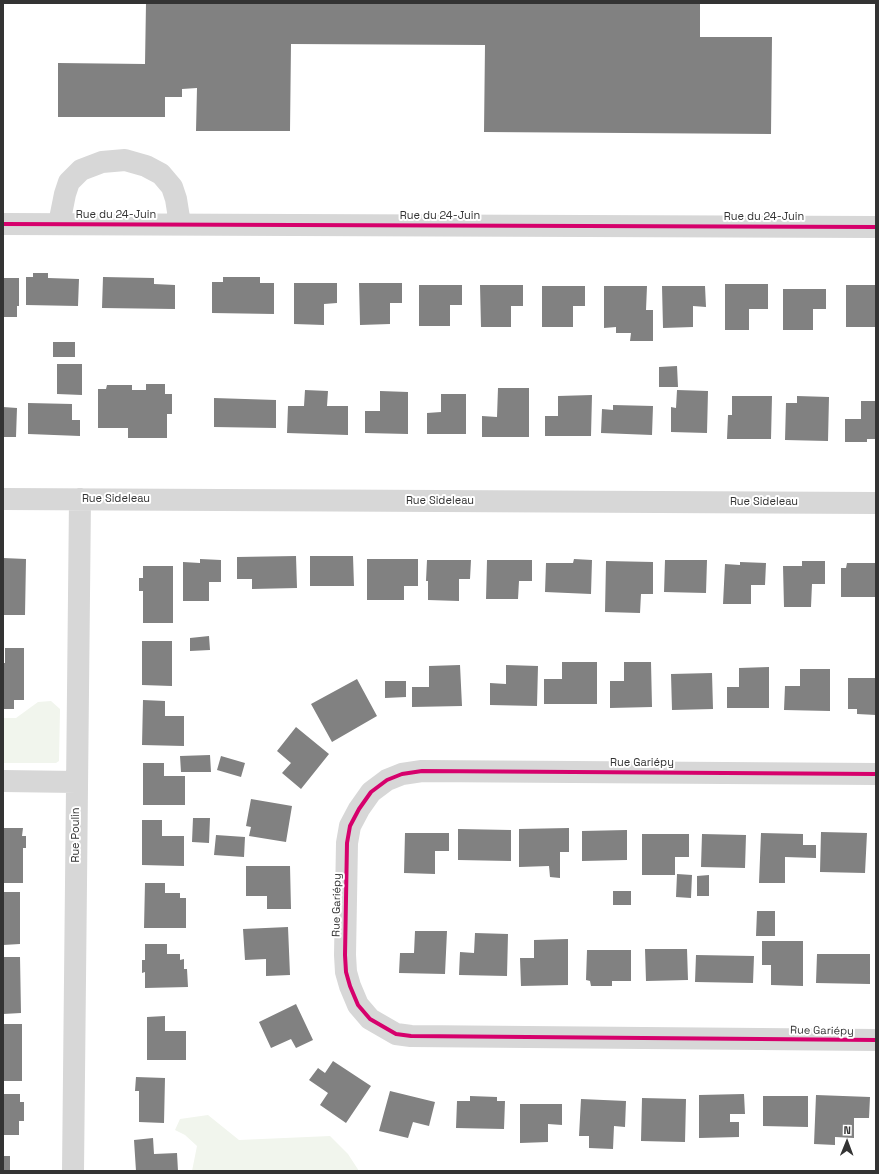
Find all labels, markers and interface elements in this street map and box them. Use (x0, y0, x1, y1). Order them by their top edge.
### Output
street label: Rue du 24-Juin (76, 208, 156, 222)
street label: Rue du 24-Juin (400, 209, 480, 223)
street label: Rue du 24-Juin (724, 210, 804, 224)
street label: Rue Sideleau (82, 492, 150, 506)
street label: Rue Sideleau (406, 494, 474, 508)
street label: Rue Sideleau (730, 495, 798, 509)
street label: Rue Gariépy (610, 756, 674, 770)
street label: Rue Poulin (69, 807, 83, 863)
street label: Rue Gariépy (330, 873, 344, 937)
street label: Rue Gariépy (790, 1024, 854, 1038)
north arrow (827, 1122, 867, 1162)
text: N (843, 1123, 851, 1137)

